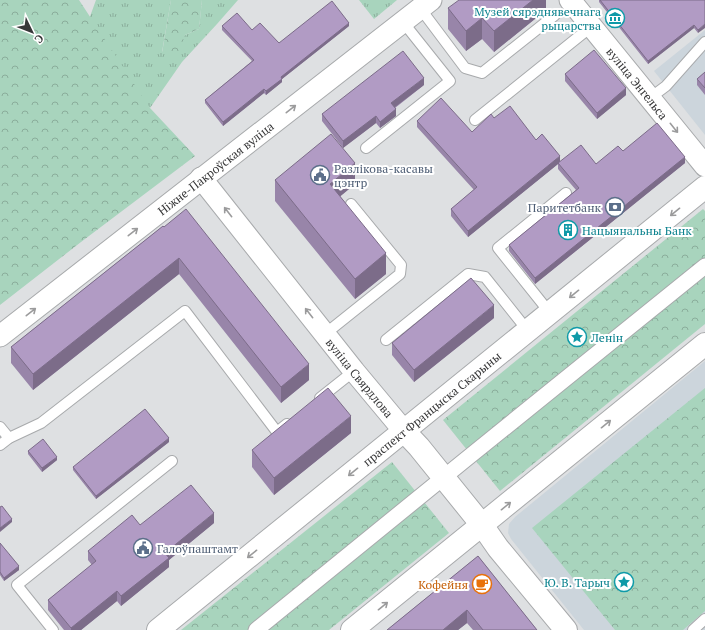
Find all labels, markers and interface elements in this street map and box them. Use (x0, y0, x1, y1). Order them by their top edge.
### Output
place label: Музей сярэднявечнага рыцарства (474, 4, 601, 33)
museum icon: Музей сярэднявечнага рыцарства (604, 7, 626, 29)
north arrow (12, 12, 52, 52)
text: С (32, 31, 47, 46)
street label: вуліца Энгельса (604, 44, 671, 122)
one-way arrow (285, 104, 296, 113)
street label: Ніжне-Пакроўская вуліца (154, 118, 276, 218)
one-way arrow (670, 123, 679, 133)
place label: Разлікова-касавы цэнтр (334, 161, 433, 190)
public building icon: Разлікова-касавы цэнтр (309, 164, 331, 186)
bank icon: Паритетбанк (604, 196, 626, 218)
place label: Паритетбанк (528, 200, 601, 215)
one-way arrow (224, 206, 232, 217)
one-way arrow (669, 208, 680, 216)
building icon: Нацыянальны Банк (557, 219, 579, 241)
place label: Нацыянальны Банк (582, 223, 692, 238)
one-way arrow (128, 227, 139, 236)
one-way arrow (568, 289, 579, 298)
one-way arrow (25, 307, 36, 316)
one-way arrow (304, 308, 313, 319)
place icon: Ленін (566, 326, 588, 348)
place label: Ленін (590, 330, 623, 345)
street label: вуліца Свярдлова (323, 335, 397, 420)
street label: праспект Францыска Скарыны (359, 348, 504, 469)
one-way arrow (601, 420, 612, 429)
one-way arrow (347, 468, 358, 477)
one-way arrow (500, 502, 511, 511)
public building icon: Галоўпаштамт (132, 537, 154, 559)
place label: Галоўпаштамт (157, 541, 238, 556)
one-way arrow (246, 550, 257, 558)
place icon: Ю. В. Тарыч (613, 571, 635, 593)
cafe icon: Кофейня (471, 573, 493, 595)
place label: Ю. В. Тарыч (544, 575, 610, 590)
place label: Кофейня (418, 577, 468, 592)
one-way arrow (377, 601, 388, 610)

